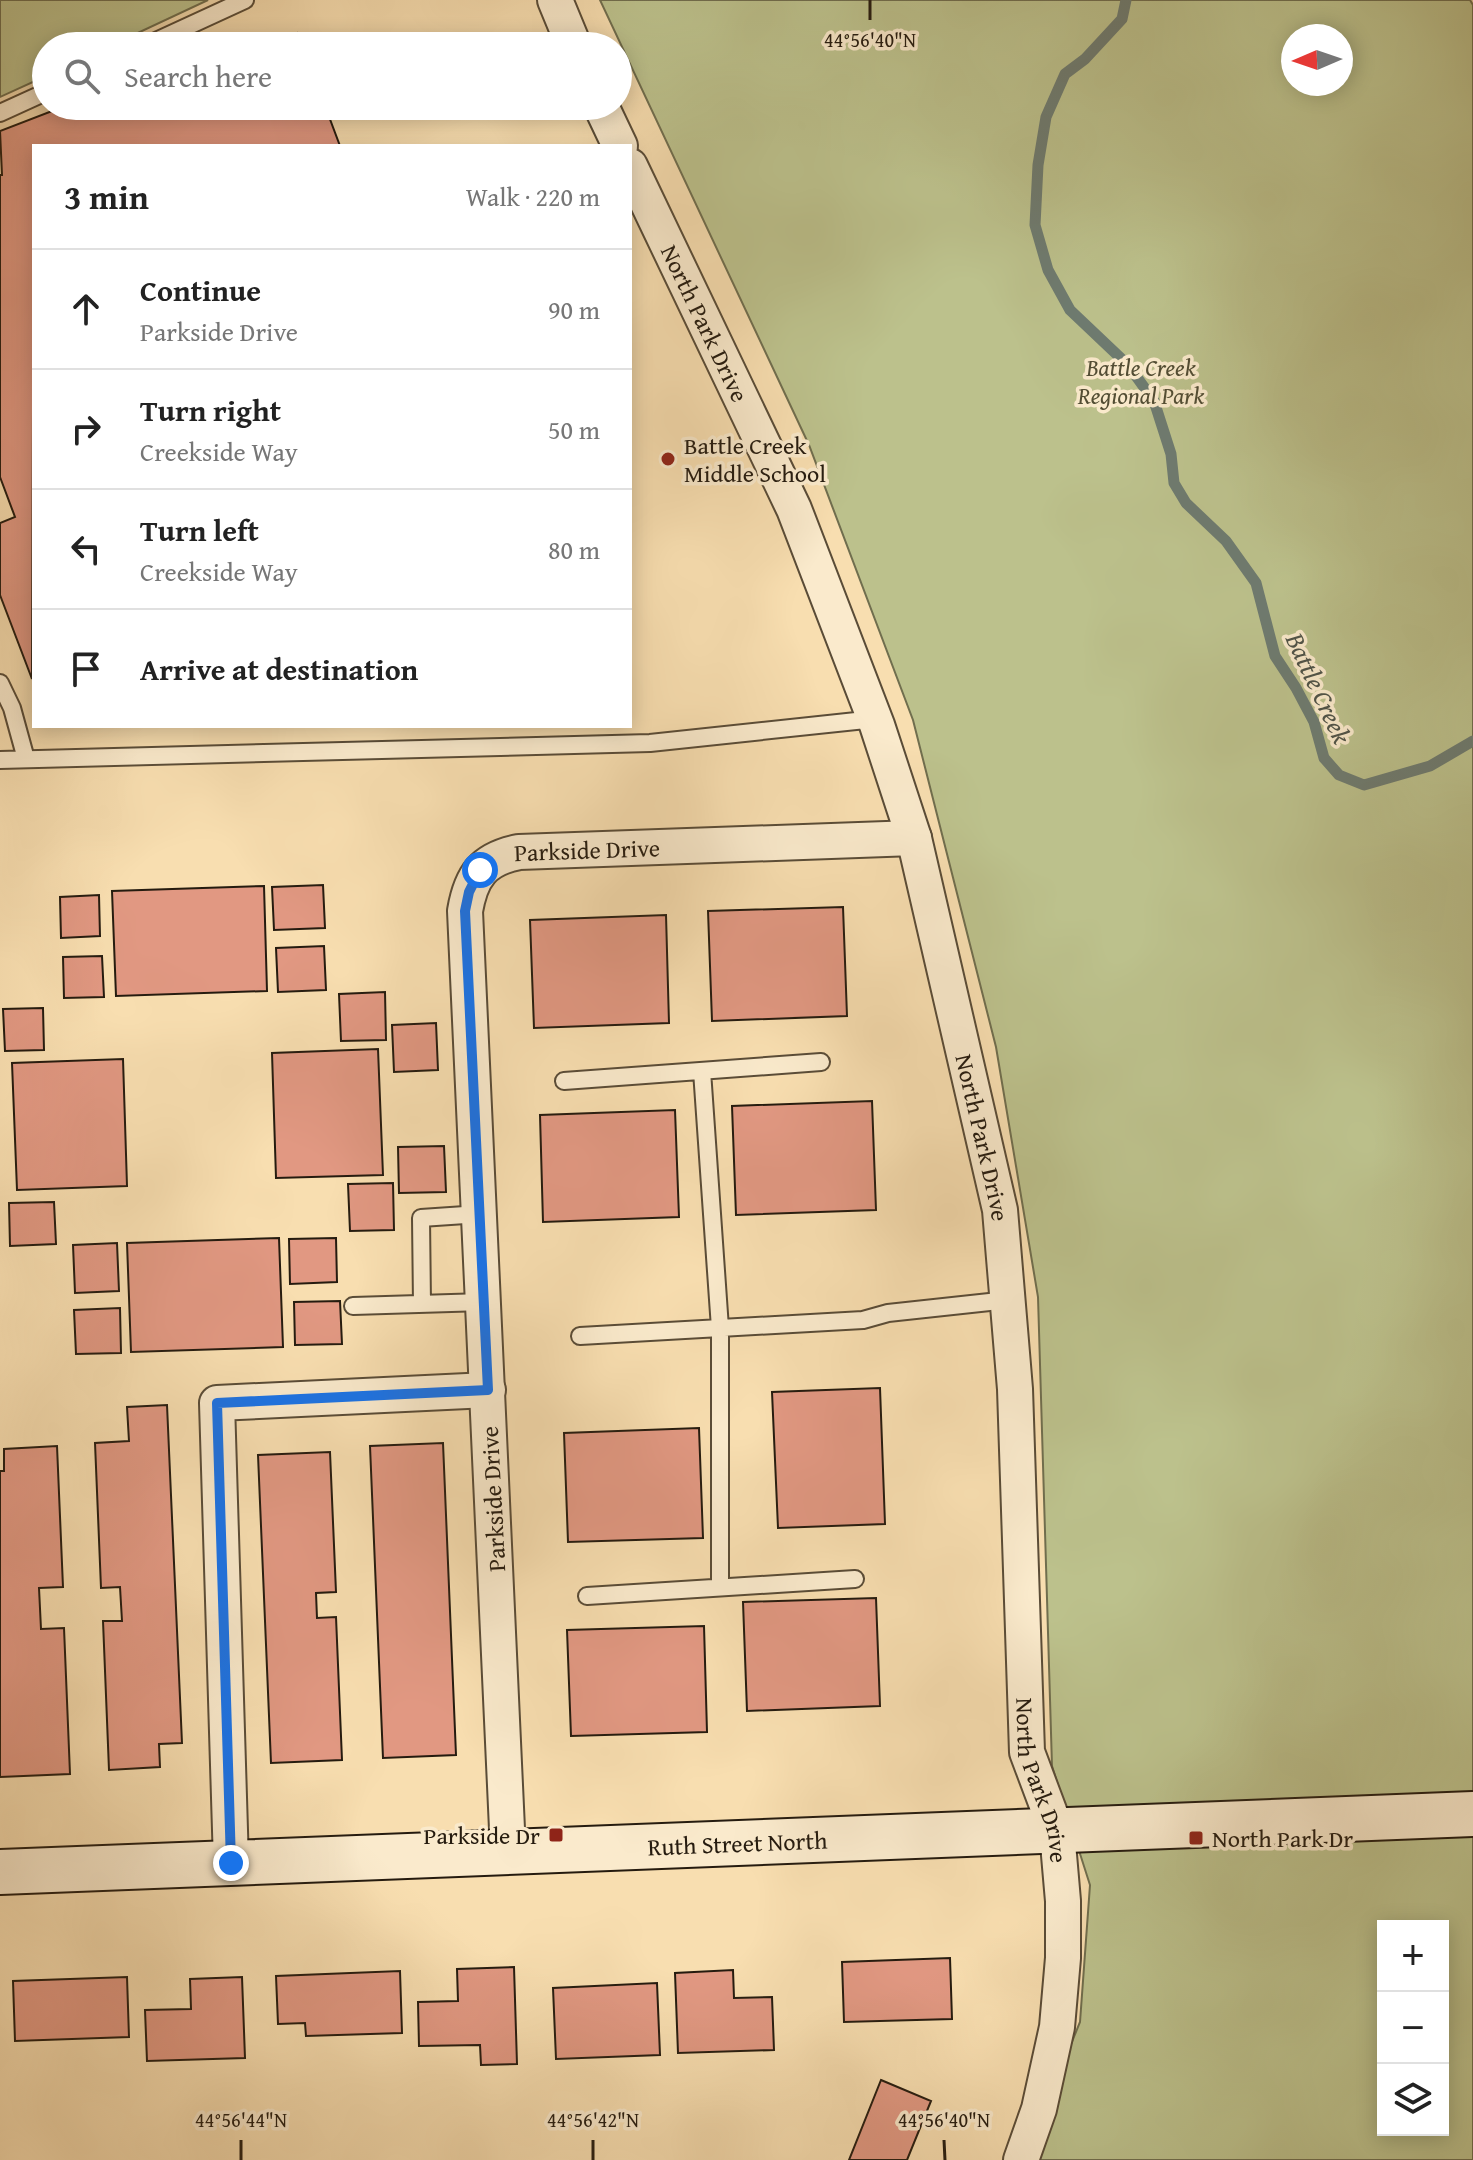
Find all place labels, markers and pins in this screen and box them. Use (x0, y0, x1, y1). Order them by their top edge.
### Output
place label: Battle Creek Middle School (684, 428, 826, 491)
marker: Battle Creek Middle School (659, 450, 677, 468)
place label: Parkside Dr (424, 1818, 540, 1853)
place label: North Park Dr (1212, 1821, 1353, 1856)
marker: Parkside Dr (547, 1826, 565, 1844)
marker: North Park Dr (1187, 1829, 1205, 1847)

